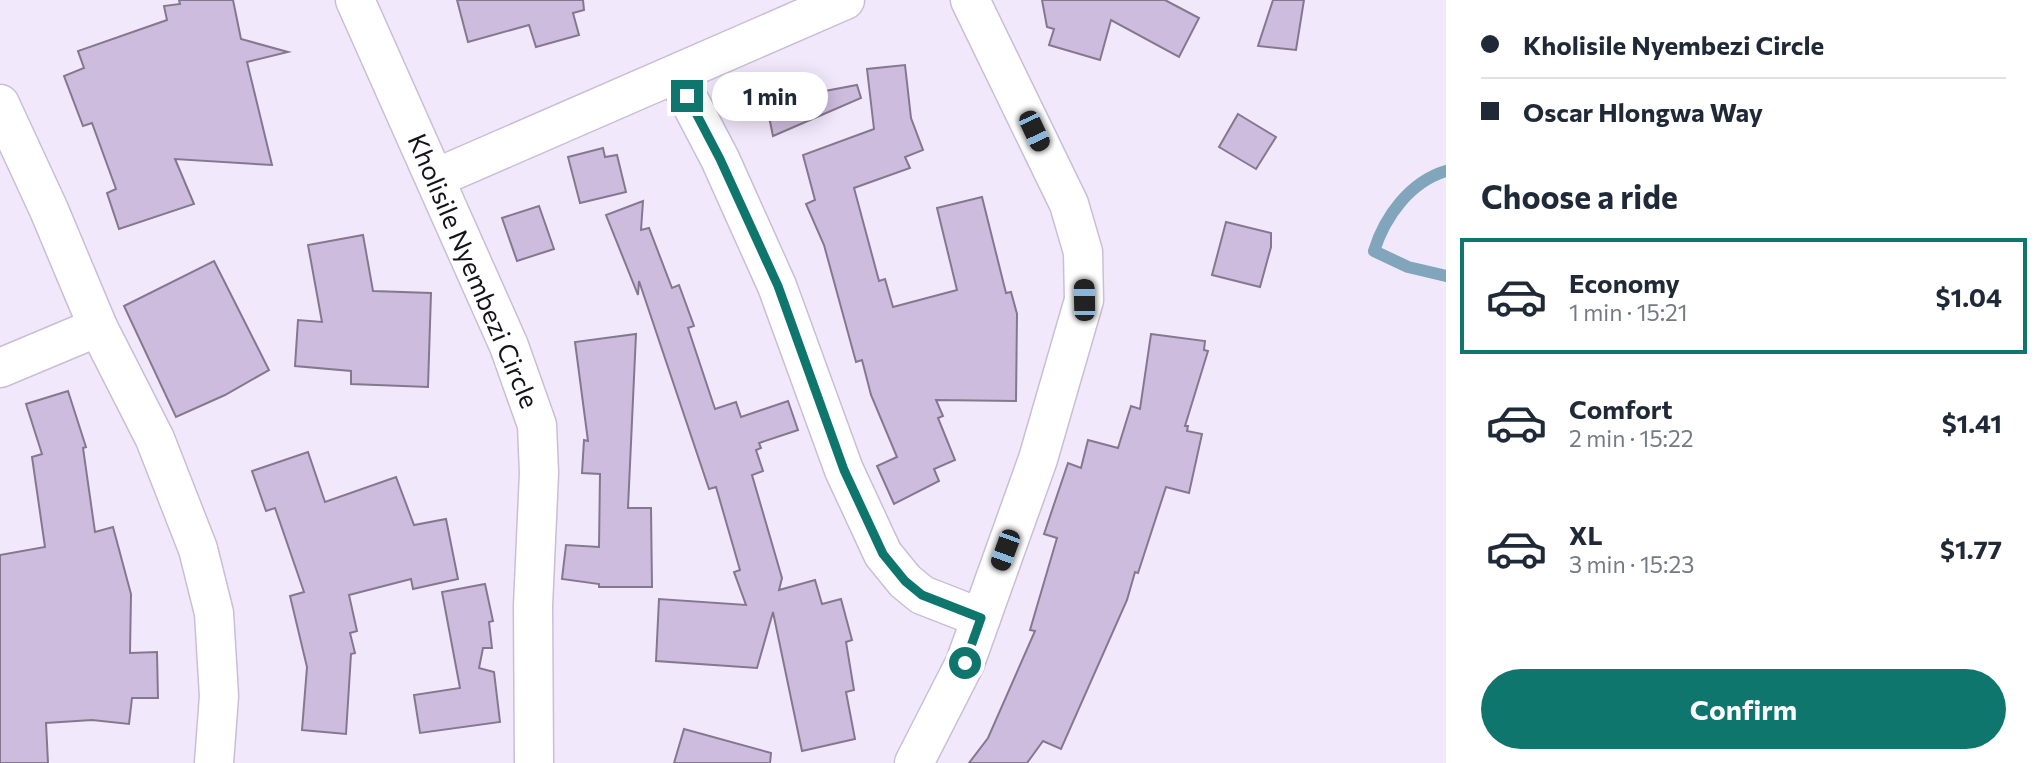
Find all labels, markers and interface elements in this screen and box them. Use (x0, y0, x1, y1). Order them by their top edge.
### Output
text: Kholisile Nyembezi Circle (1523, 29, 1824, 60)
callout: 1 min (712, 72, 827, 120)
route end (671, 80, 703, 112)
text: 1 min (743, 82, 797, 110)
text: Oscar Hlongwa Way (1523, 96, 1763, 127)
car (1016, 108, 1053, 154)
street label: Kholisile Nyembezi Circle (402, 128, 546, 412)
text: Choose a ride (1481, 176, 1678, 216)
icon: car (1485, 265, 1548, 328)
text: Economy (1569, 267, 1680, 298)
car (1074, 279, 1095, 321)
text: $1.04 (1936, 281, 2002, 312)
text: 1 min · 15:21 (1569, 298, 1688, 326)
icon: car (1485, 391, 1548, 454)
text: Comfort (1569, 393, 1672, 424)
text: $1.41 (1942, 407, 2002, 438)
text: 2 min · 15:22 (1569, 424, 1694, 452)
icon: car (1485, 517, 1548, 580)
text: XL (1569, 519, 1603, 550)
car (988, 527, 1023, 573)
text: $1.77 (1940, 533, 2002, 564)
text: 3 min · 15:23 (1569, 550, 1694, 578)
route start (949, 647, 981, 679)
button: Confirm (1481, 669, 2006, 749)

